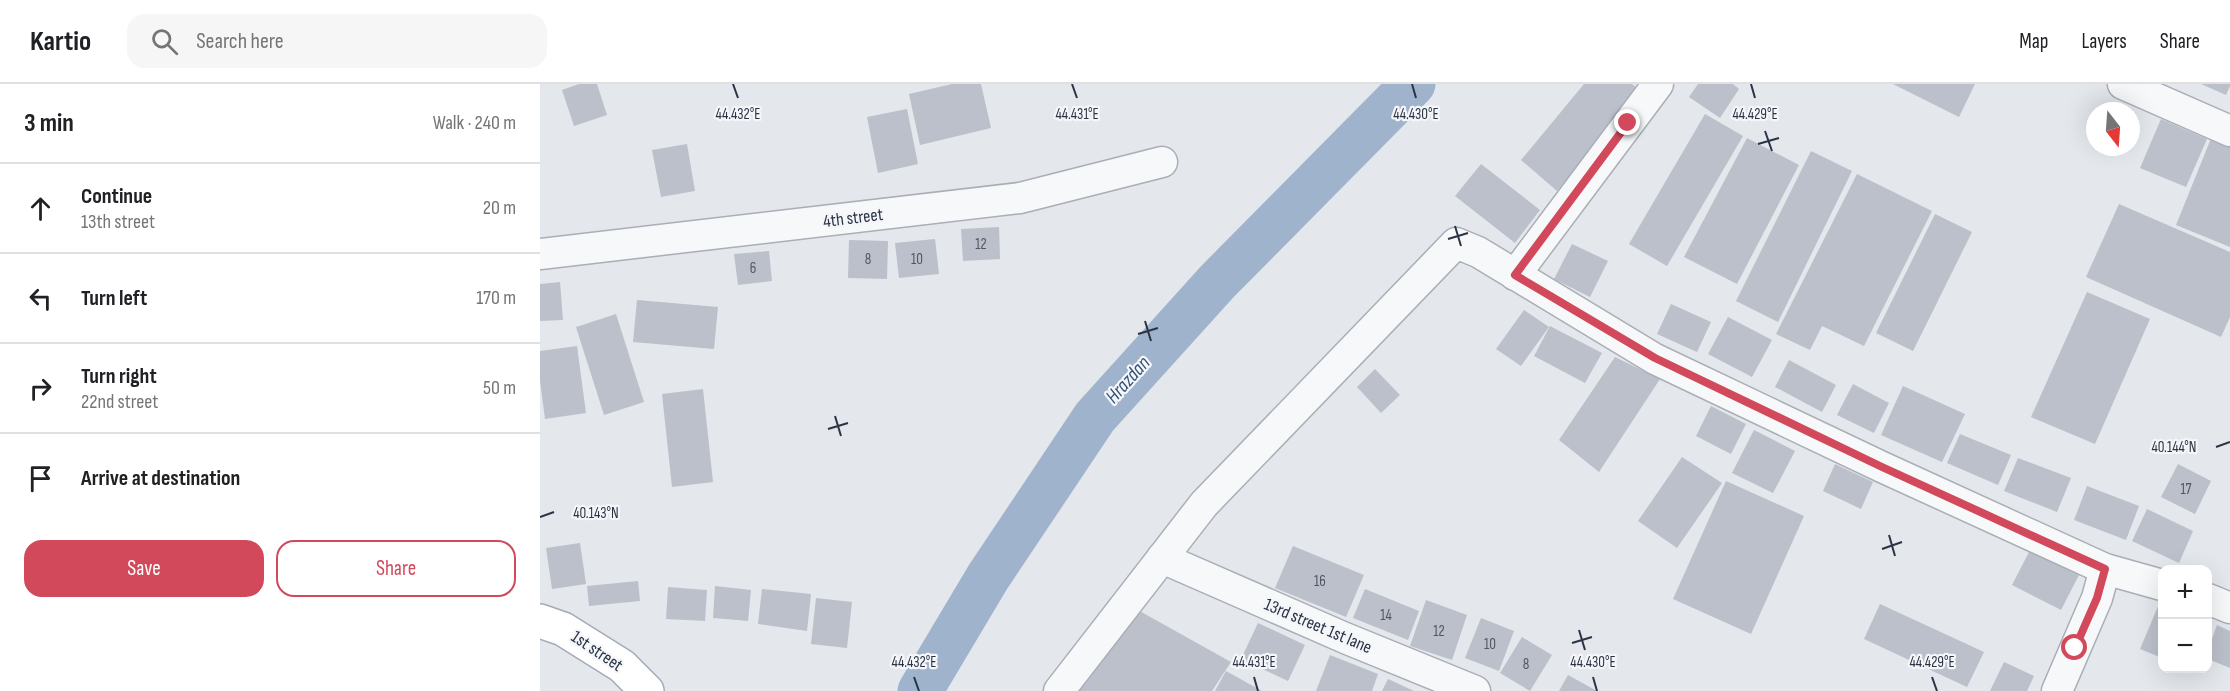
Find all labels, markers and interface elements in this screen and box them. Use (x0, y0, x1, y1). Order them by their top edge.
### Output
search box (127, 14, 547, 68)
text: Kartio (30, 25, 91, 58)
icon: search (148, 25, 181, 58)
text: Search here (196, 28, 284, 55)
text: Map (2019, 29, 2048, 54)
text: Layers (2081, 29, 2127, 54)
text: Share (2160, 29, 2200, 54)
north arrow (2086, 102, 2140, 156)
text: 44.432°E (716, 105, 760, 124)
text: 44.431°E (1055, 105, 1099, 124)
text: 44.430°E (1393, 105, 1439, 124)
text: 44.429°E (1732, 105, 1778, 124)
text: 3 min (24, 108, 74, 139)
route end (1614, 109, 1640, 135)
text: Walk · 240 m (433, 111, 516, 135)
text: Continue (81, 183, 152, 210)
icon: ahead (24, 192, 57, 225)
text: 20 m (483, 196, 516, 220)
street label: 4th street (822, 204, 885, 232)
text: 13th street (81, 210, 155, 234)
house number: 12 (975, 235, 987, 254)
house number: 8 (865, 250, 871, 269)
house number: 10 (911, 250, 923, 269)
house number: 6 (750, 259, 756, 278)
icon: left (24, 282, 57, 315)
text: Turn left (81, 285, 147, 312)
text: 170 m (476, 286, 516, 310)
water label: Hrazdan (1101, 352, 1155, 408)
text: Turn right (81, 363, 157, 390)
icon: right (24, 372, 57, 405)
text: 50 m (483, 376, 516, 400)
text: 22nd street (81, 390, 158, 414)
text: 40.144°N (2152, 438, 2196, 457)
icon: arrive (24, 462, 57, 495)
text: Arrive at destination (81, 465, 240, 492)
house number: 17 (2180, 480, 2192, 499)
text: 40.143°N (573, 504, 619, 523)
button: Save (24, 540, 264, 597)
button: Share (276, 540, 516, 597)
map controls (2158, 565, 2212, 673)
button: + (2158, 565, 2212, 619)
house number: 16 (1314, 572, 1326, 591)
street label: 13rd street 1st lane (1261, 594, 1375, 658)
house number: 14 (1380, 606, 1392, 625)
button: − (2158, 619, 2212, 673)
house number: 12 (1433, 622, 1445, 641)
street label: 1st street (567, 626, 627, 676)
route start (2061, 634, 2087, 660)
house number: 10 (1484, 635, 1496, 654)
text: 44.432°E (892, 653, 936, 672)
text: 44.431°E (1232, 653, 1276, 672)
text: 44.430°E (1570, 653, 1616, 672)
text: 44.429°E (1909, 653, 1955, 672)
house number: 8 (1523, 655, 1529, 674)

